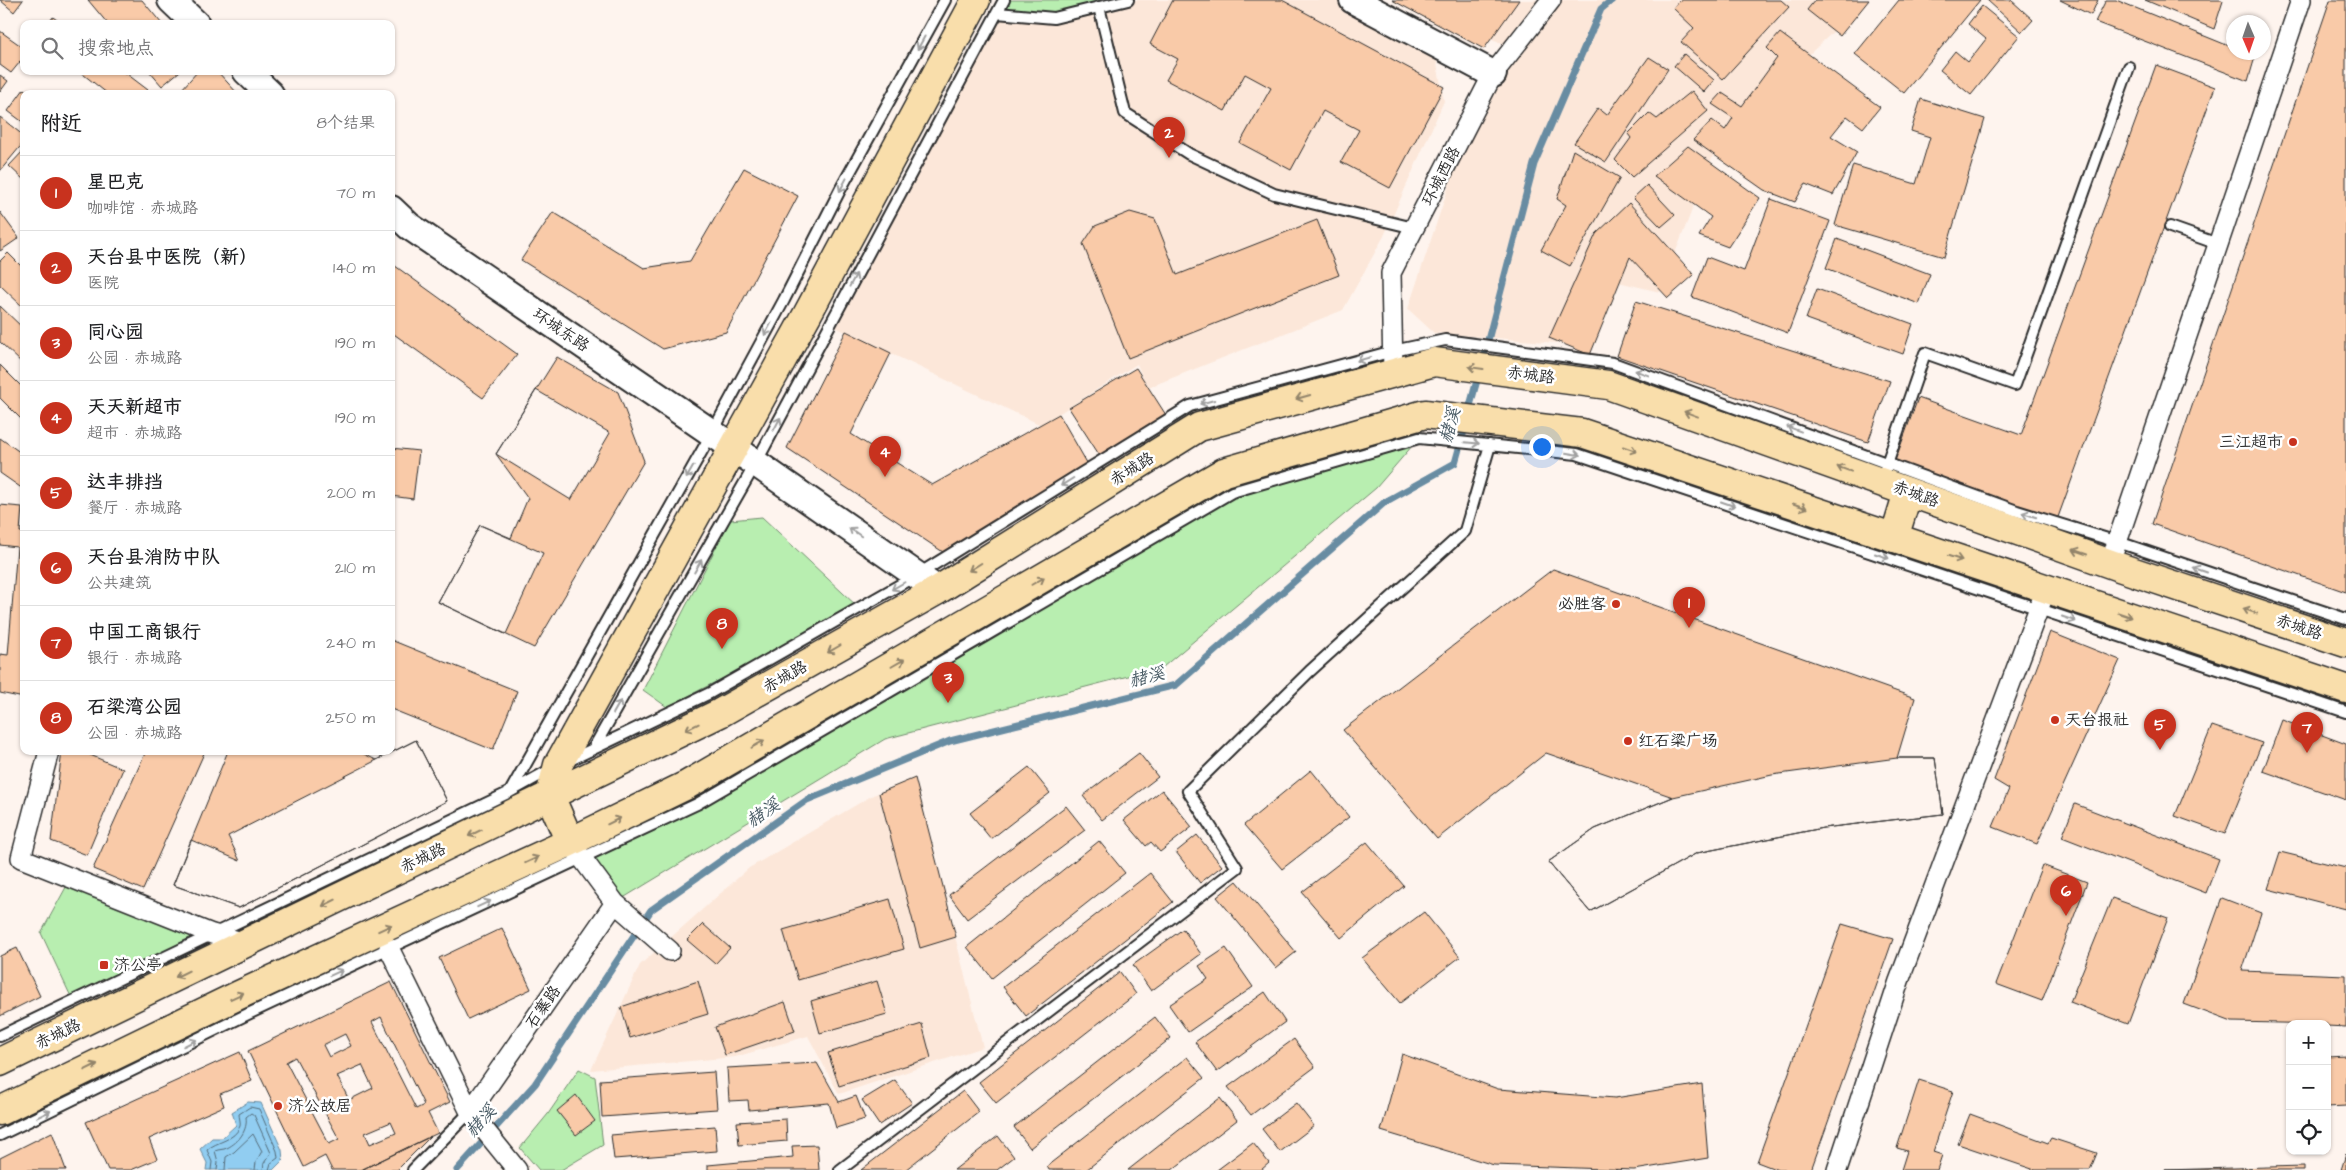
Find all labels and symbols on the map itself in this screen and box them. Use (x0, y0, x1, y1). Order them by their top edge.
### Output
north arrow (2226, 15, 2271, 60)
one-way arrow (916, 35, 926, 49)
pin: 2 (1153, 117, 1185, 158)
street label: 环城西路 (1417, 142, 1465, 210)
one-way arrow (838, 177, 847, 192)
one-way arrow (848, 273, 858, 288)
street label: 环城东路 (528, 303, 594, 357)
one-way arrow (763, 322, 773, 337)
one-way arrow (1356, 354, 1372, 364)
street label: 赤城路 (1506, 361, 1556, 389)
one-way arrow (1468, 363, 1484, 373)
one-way arrow (1634, 368, 1650, 377)
one-way arrow (1295, 393, 1311, 403)
one-way arrow (1199, 397, 1215, 407)
water label: 赭溪 (1433, 403, 1467, 446)
one-way arrow (1683, 409, 1699, 419)
one-way arrow (773, 417, 782, 432)
one-way arrow (1787, 424, 1803, 433)
place label: 三江超市 (2219, 431, 2283, 453)
your location (1529, 434, 1555, 460)
pin: 4 (869, 436, 901, 477)
marker: 三江超市 (2287, 436, 2299, 448)
one-way arrow (1464, 438, 1480, 448)
one-way arrow (1622, 445, 1637, 454)
street label: 赤城路 (1106, 447, 1158, 491)
one-way arrow (1565, 449, 1581, 459)
one-way arrow (685, 464, 695, 479)
one-way arrow (1837, 464, 1852, 473)
street label: 赤城路 (1890, 475, 1942, 513)
one-way arrow (1060, 478, 1074, 488)
one-way arrow (1719, 500, 1735, 510)
one-way arrow (1792, 502, 1808, 512)
one-way arrow (2021, 509, 2037, 519)
one-way arrow (848, 527, 862, 537)
one-way arrow (2073, 547, 2088, 556)
one-way arrow (1873, 552, 1889, 561)
one-way arrow (1946, 554, 1962, 563)
one-way arrow (693, 559, 703, 573)
one-way arrow (968, 562, 982, 572)
one-way arrow (2193, 565, 2209, 574)
one-way arrow (1031, 575, 1045, 585)
one-way arrow (892, 581, 906, 591)
pin: 1 (1673, 587, 1705, 628)
place label: 必胜客 (1558, 593, 1606, 615)
marker: 必胜客 (1610, 598, 1622, 610)
one-way arrow (2242, 605, 2258, 615)
pin: 8 (706, 608, 738, 649)
street label: 赤城路 (2273, 609, 2325, 645)
one-way arrow (2117, 611, 2133, 620)
one-way arrow (2061, 615, 2076, 624)
one-way arrow (828, 644, 842, 654)
street label: 赤城路 (759, 655, 811, 699)
one-way arrow (890, 657, 905, 667)
water label: 赭溪 (1127, 660, 1168, 693)
pin: 3 (932, 662, 964, 703)
one-way arrow (613, 701, 623, 715)
place label: 天台报社 (2065, 709, 2129, 731)
pin: 5 (2144, 709, 2176, 750)
pin: 7 (2291, 712, 2323, 753)
marker: 天台报社 (2049, 714, 2061, 726)
one-way arrow (685, 723, 700, 732)
place label: 红石梁广场 (1638, 730, 1718, 752)
marker: 红石梁广场 (1622, 735, 1634, 747)
one-way arrow (750, 739, 764, 749)
water label: 赭溪 (741, 792, 786, 834)
one-way arrow (606, 815, 621, 825)
one-way arrow (468, 828, 483, 838)
street label: 赤城路 (397, 838, 449, 878)
one-way arrow (524, 854, 539, 864)
pin: 6 (2050, 875, 2082, 916)
one-way arrow (321, 899, 336, 909)
one-way arrow (476, 899, 491, 908)
one-way arrow (377, 922, 392, 932)
place label: 济公亭 (114, 954, 162, 976)
marker: 济公亭 (98, 959, 110, 971)
one-way arrow (329, 967, 344, 977)
one-way arrow (175, 970, 190, 979)
street label: 石寨路 (520, 981, 566, 1033)
one-way arrow (229, 991, 244, 1000)
street label: 赤城路 (32, 1014, 84, 1054)
one-way arrow (182, 1037, 197, 1047)
one-way arrow (83, 1062, 98, 1071)
place label: 济公故居 (288, 1095, 352, 1117)
water label: 赭溪 (460, 1099, 503, 1143)
marker: 济公故居 (272, 1100, 284, 1112)
one-way arrow (36, 1109, 51, 1118)

